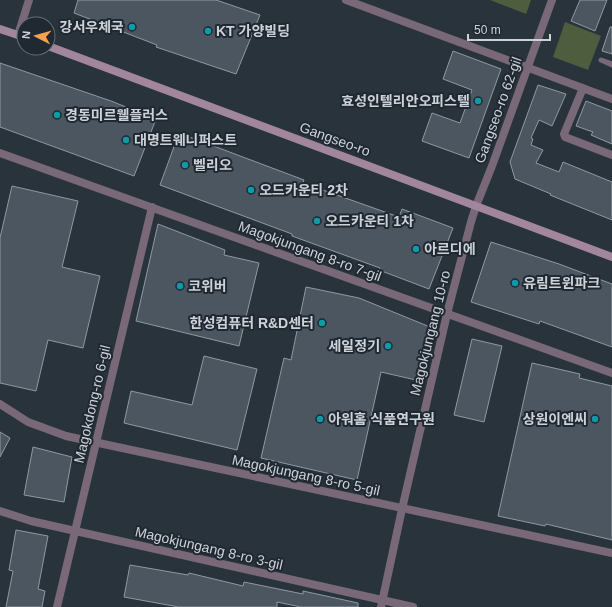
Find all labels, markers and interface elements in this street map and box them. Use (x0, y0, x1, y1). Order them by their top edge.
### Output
north arrow (16, 16, 56, 56)
scale bar (468, 16, 550, 42)
place label: 강서우체국 (60, 19, 124, 35)
marker: 강서우체국 (127, 22, 137, 32)
place label: KT 가양빌딩 (216, 23, 290, 39)
text: 50 m (474, 23, 501, 37)
marker: KT 가양빌딩 (203, 26, 213, 36)
text: N (20, 30, 32, 40)
street label: Gangseo-ro 62-gil (471, 55, 525, 165)
place label: 효성인텔리안오피스텔 (341, 93, 470, 109)
marker: 효성인텔리안오피스텔 (473, 96, 483, 106)
place label: 경동미르웰플러스 (65, 107, 168, 123)
marker: 경동미르웰플러스 (52, 110, 62, 120)
street label: Gangseo-ro (298, 119, 373, 159)
place label: 대명트웨니퍼스트 (134, 132, 237, 148)
marker: 대명트웨니퍼스트 (121, 135, 131, 145)
place label: 벨리오 (193, 157, 232, 173)
marker: 벨리오 (180, 160, 190, 170)
place label: 오드카운티 2차 (259, 182, 348, 198)
marker: 오드카운티 2차 (246, 185, 256, 195)
place label: 오드카운티 1차 (325, 213, 414, 229)
marker: 오드카운티 1차 (312, 216, 322, 226)
street label: Magokjungang 8-ro 7-gil (236, 218, 384, 284)
place label: 아르디에 (424, 241, 476, 257)
marker: 아르디에 (411, 244, 421, 254)
street label: Magokjungang 10-ro (407, 269, 453, 397)
place label: 유림트윈파크 (523, 275, 600, 291)
place label: 코위버 (188, 278, 227, 294)
marker: 유림트윈파크 (510, 278, 520, 288)
marker: 코위버 (175, 281, 185, 291)
place label: 한성컴퓨터 R&D센터 (190, 315, 314, 331)
marker: 한성컴퓨터 R&D센터 (317, 318, 327, 328)
place label: 세일정기 (328, 338, 380, 354)
marker: 세일정기 (383, 341, 393, 351)
street label: Magokdong-ro 6-gil (71, 343, 113, 465)
place label: 아워홈 식품연구원 (328, 411, 435, 427)
place label: 상원이엔씨 (523, 411, 587, 427)
marker: 아워홈 식품연구원 (315, 414, 325, 424)
marker: 상원이엔씨 (590, 414, 600, 424)
street label: Magokjungang 8-ro 5-gil (230, 451, 382, 499)
street label: Magokjungang 8-ro 3-gil (134, 523, 284, 573)

